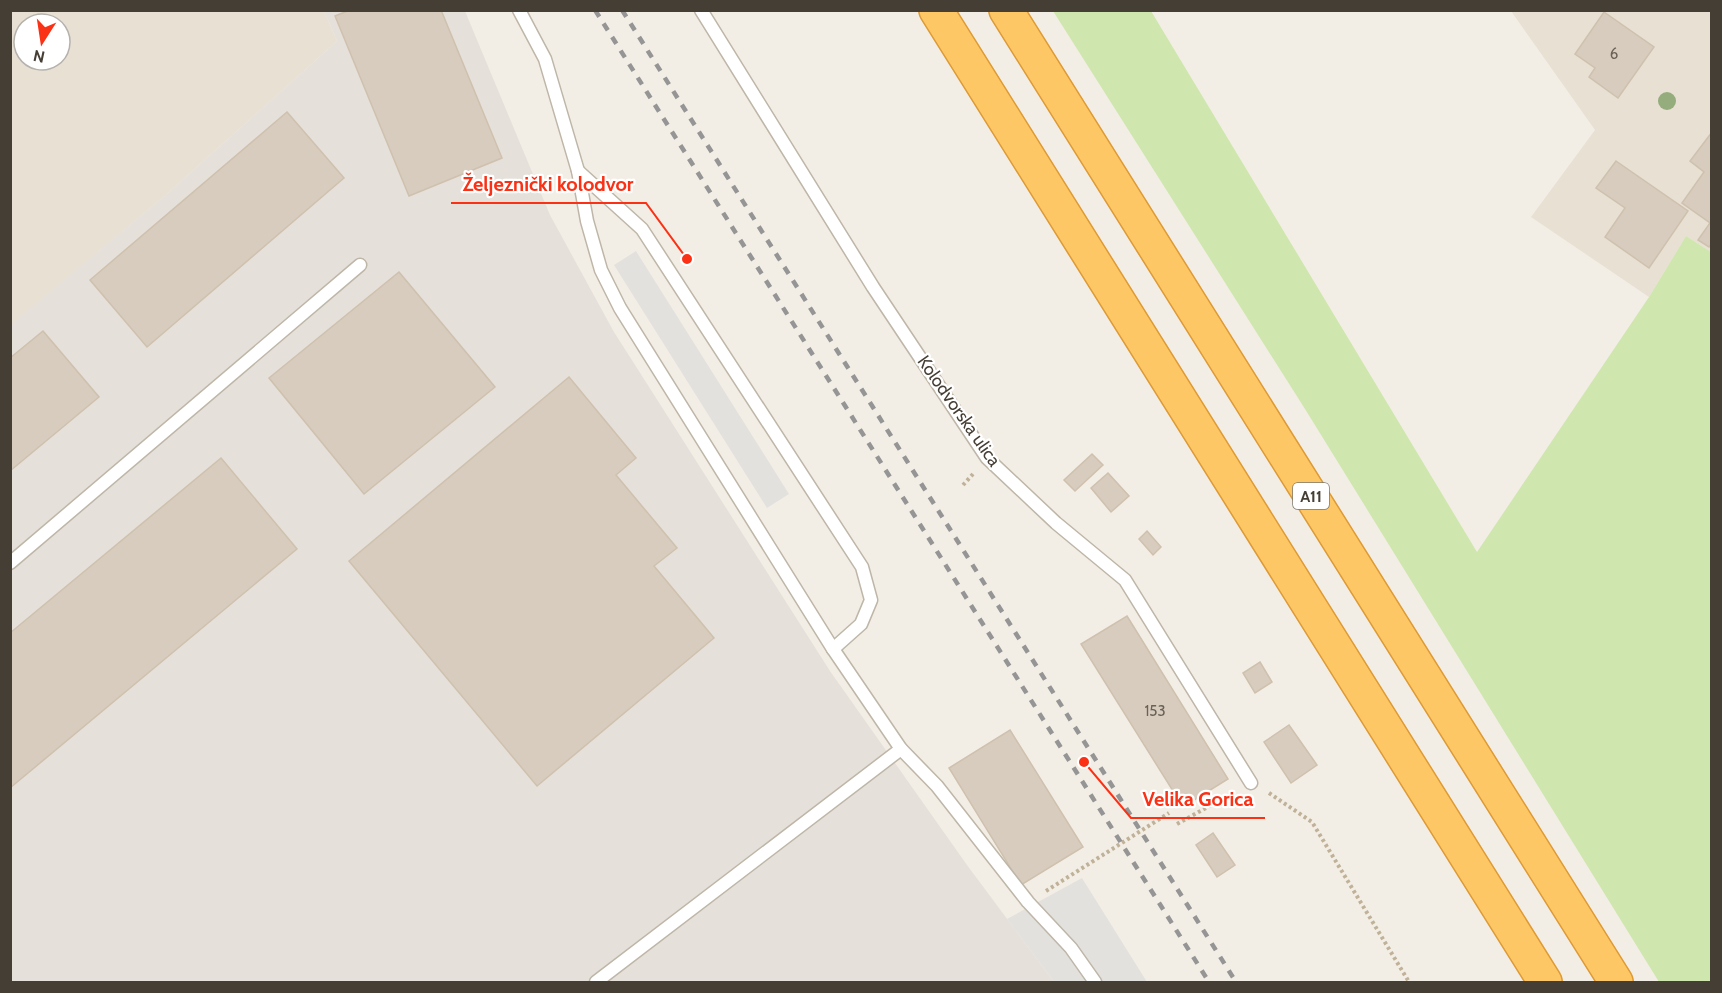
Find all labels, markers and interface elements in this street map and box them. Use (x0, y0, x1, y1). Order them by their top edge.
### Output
north arrow (12, 12, 72, 72)
house number: 6 (1610, 45, 1618, 63)
text: N (31, 46, 46, 67)
callout: Željeznički kolodvor (451, 165, 646, 203)
text: Željeznički kolodvor (463, 172, 634, 196)
street label: Kolodvorska ulica (913, 351, 1006, 471)
road number: A11 (1293, 483, 1329, 509)
house number: 153 (1144, 702, 1166, 720)
callout: Velika Gorica (1131, 780, 1265, 818)
text: Velika Gorica (1143, 787, 1253, 811)

